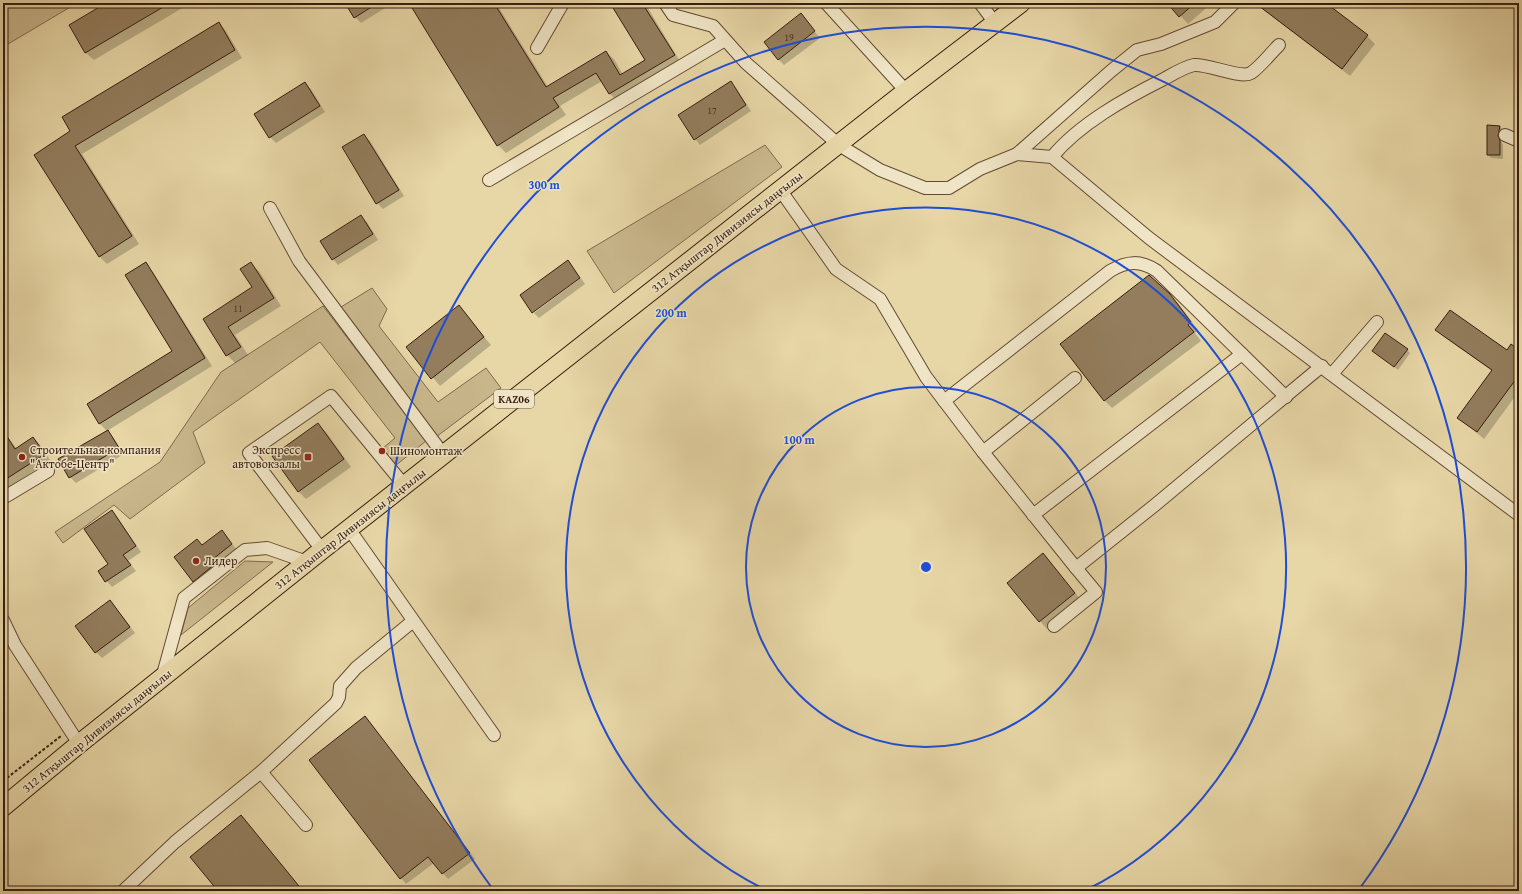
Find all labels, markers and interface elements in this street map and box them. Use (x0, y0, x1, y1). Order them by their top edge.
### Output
house number: 19 (784, 30, 794, 45)
house number: 17 (707, 103, 717, 118)
street label: 312 Атқыштар Дивизиясы даңғылы (647, 167, 806, 296)
text: 300 m (528, 176, 561, 193)
house number: 11 (233, 301, 243, 316)
text: 200 m (655, 304, 688, 321)
road number: KАZ06 (494, 390, 534, 408)
text: 100 m (783, 431, 816, 448)
place label: Строительная компания "Актобе-Центр" (30, 441, 161, 472)
place label: Экспресс автовокзалы (232, 441, 301, 472)
place label: Шиномонтаж (390, 442, 462, 459)
marker: Шиномонтаж (377, 446, 387, 456)
marker: Строительная компания "Актобе-Центр" (17, 452, 27, 462)
marker: Экспресс автовокзалы (303, 452, 313, 462)
street label: 312 Атқыштар Дивизиясы даңғылы (270, 464, 429, 593)
place label: Лидер (204, 552, 238, 569)
marker: Лидер (191, 556, 201, 566)
centre of rings (919, 560, 933, 574)
street label: 312 Атқыштар Дивизиясы даңғылы (18, 664, 176, 796)

